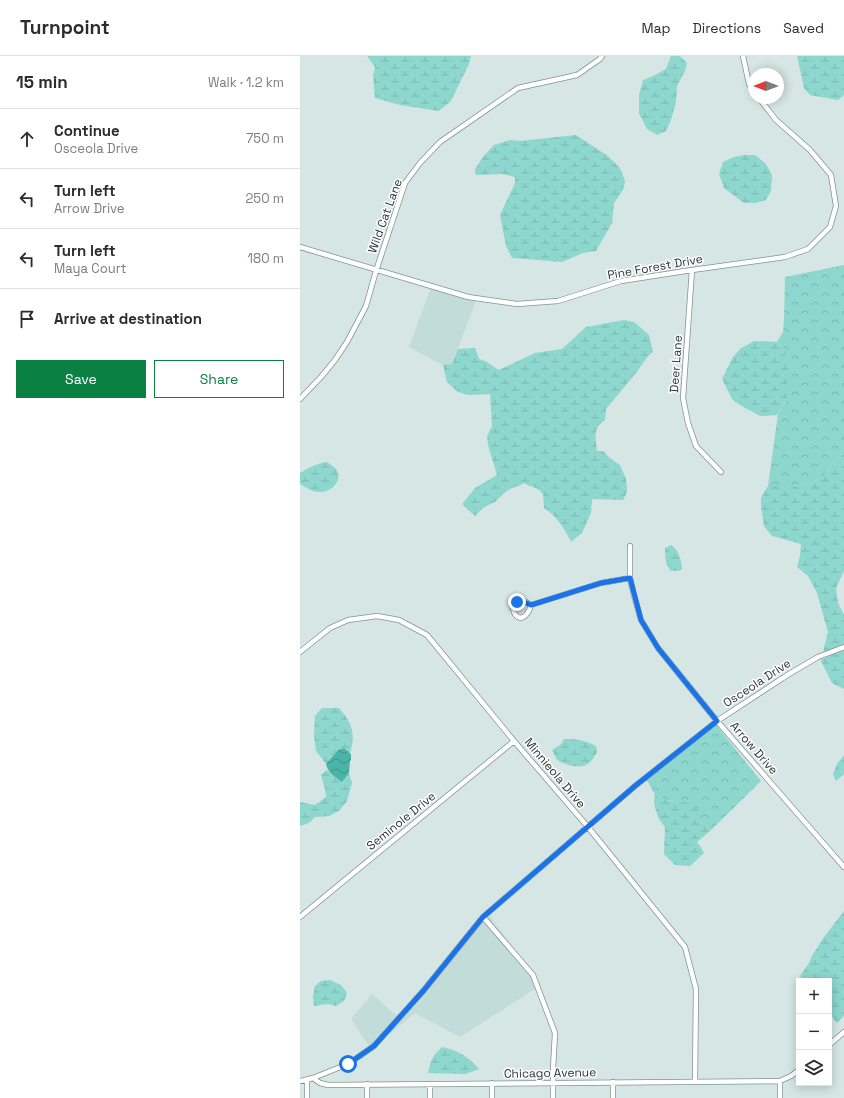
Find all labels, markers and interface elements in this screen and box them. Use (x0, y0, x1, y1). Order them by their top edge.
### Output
text: Turnpoint (20, 15, 110, 40)
text: Map (641, 19, 671, 37)
text: Directions (693, 19, 761, 37)
text: Saved (783, 19, 824, 37)
north arrow (748, 68, 784, 104)
text: 15 min (16, 71, 68, 93)
text: Walk · 1.2 km (208, 74, 284, 91)
text: Continue (54, 121, 120, 140)
icon: ahead (16, 128, 38, 150)
text: 750 m (246, 130, 284, 147)
text: Osceola Drive (54, 140, 138, 157)
street label: Wild Cat Lane (364, 177, 406, 255)
text: Turn left (54, 181, 116, 200)
icon: left (16, 188, 38, 210)
text: 250 m (246, 190, 284, 207)
text: Arrow Drive (54, 200, 125, 217)
text: Turn left (54, 241, 116, 260)
icon: left (16, 248, 38, 270)
text: 180 m (248, 250, 284, 267)
street label: Pine Forest Drive (606, 251, 704, 283)
text: Maya Court (54, 260, 127, 277)
icon: arrive (16, 308, 38, 330)
text: Arrive at destination (54, 309, 202, 328)
street label: Deer Lane (666, 335, 686, 393)
button: Save (16, 360, 146, 398)
button: Share (154, 360, 284, 398)
route end (508, 593, 526, 611)
street label: Osceola Drive (720, 655, 794, 711)
street label: Arrow Drive (727, 718, 781, 778)
street label: Minnieola Drive (521, 734, 589, 812)
street label: Seminole Drive (363, 788, 439, 854)
map controls (796, 978, 832, 1086)
button: + (796, 978, 832, 1014)
button: − (796, 1014, 832, 1050)
button: layers (796, 1050, 832, 1086)
route start (339, 1055, 357, 1073)
street label: Chicago Avenue (504, 1064, 596, 1082)

